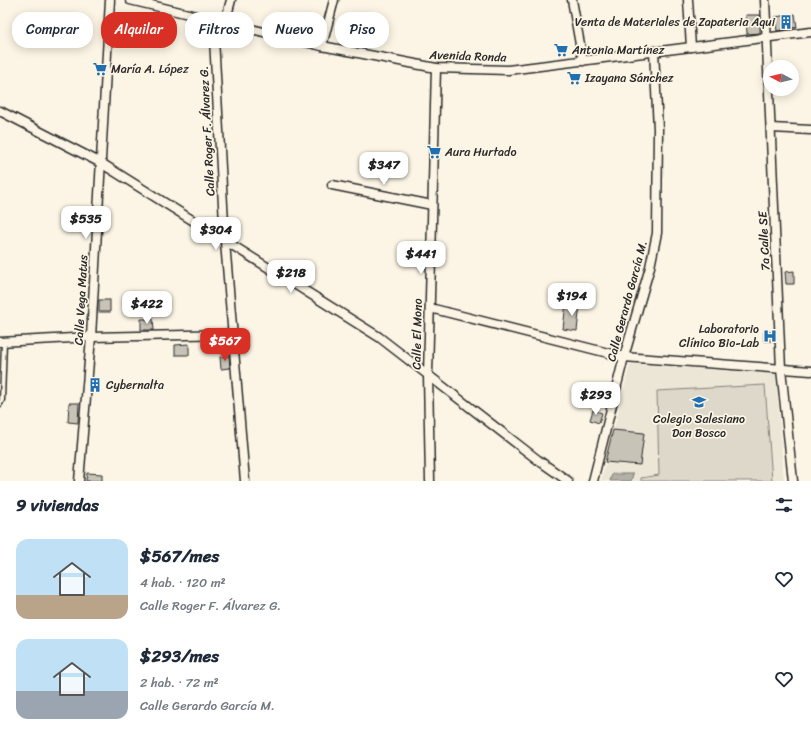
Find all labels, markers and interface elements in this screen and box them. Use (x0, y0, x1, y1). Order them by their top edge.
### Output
place label: Venta de Materiales de Zapateria Aqui (575, 11, 776, 33)
chip: Comprar (12, 12, 93, 48)
chip: Alquilar (101, 12, 177, 48)
chip: Filtros (185, 12, 254, 48)
chip: Nuevo (262, 12, 327, 48)
chip: Piso (335, 12, 389, 48)
building icon: Venta de Materiales de Zapateria Aqui (778, 14, 794, 30)
place label: Antonia Martínez (571, 39, 665, 61)
supermarket icon: Antonia Martínez (553, 42, 569, 58)
street label: Avenida Ronda (428, 44, 508, 68)
place label: María A. López (111, 58, 189, 80)
north arrow (763, 60, 799, 96)
map controls (763, 60, 799, 96)
supermarket icon: María A. López (92, 61, 108, 77)
street label: Calle Roger F. Álvarez G. (193, 65, 221, 197)
place label: Izayana Sánchez (584, 67, 674, 89)
supermarket icon: Izayana Sánchez (566, 70, 582, 86)
place label: Aura Hurtado (444, 141, 517, 163)
supermarket icon: Aura Hurtado (426, 144, 442, 160)
pin: $347 (360, 152, 408, 186)
text: $347 (368, 153, 400, 176)
pin: $535 (62, 206, 110, 240)
text: $535 (70, 207, 102, 230)
street label: 7a Calle SE (751, 209, 777, 271)
pin: $304 (192, 217, 240, 251)
text: $304 (200, 218, 232, 241)
street label: Calle Gerardo García M. (600, 238, 654, 364)
pin: $441 (397, 241, 445, 275)
text: $441 (406, 242, 436, 265)
street label: Calle Vega Matus (68, 254, 94, 346)
pin: $218 (267, 260, 315, 294)
text: $218 (276, 261, 306, 284)
pin: $194 (548, 283, 596, 317)
text: $194 (557, 284, 587, 307)
pin: $422 (123, 291, 171, 325)
text: $422 (131, 292, 163, 315)
street label: Calle El Mono (405, 298, 429, 370)
place label: Laboratorio Clínico Bio-Lab (679, 318, 759, 354)
pin: $567 (201, 328, 249, 362)
hospital icon: Laboratorio Clínico Bio-Lab (762, 328, 778, 344)
text: $567 (209, 329, 241, 352)
place label: Cybernalta (106, 374, 164, 396)
building icon: Cybernalta (87, 377, 103, 393)
pin: $293 (572, 382, 620, 416)
text: $293 (580, 383, 612, 406)
school or university icon: Colegio Salesiano Don Bosco (691, 394, 707, 410)
place label: Colegio Salesiano Don Bosco (653, 408, 745, 444)
text: 9 viviendas (16, 490, 99, 520)
icon: filters (773, 494, 795, 516)
text: $567/mes (140, 541, 219, 571)
icon: home (48, 555, 96, 603)
icon: heart (773, 568, 795, 590)
text: 4 hab. · 120 m² (140, 571, 226, 594)
text: Calle Roger F. Álvarez G. (140, 594, 281, 617)
text: $293/mes (140, 641, 219, 671)
icon: home (48, 655, 96, 703)
icon: heart (773, 668, 795, 690)
text: 2 hab. · 72 m² (140, 671, 219, 694)
text: Calle Gerardo García M. (140, 694, 275, 717)

